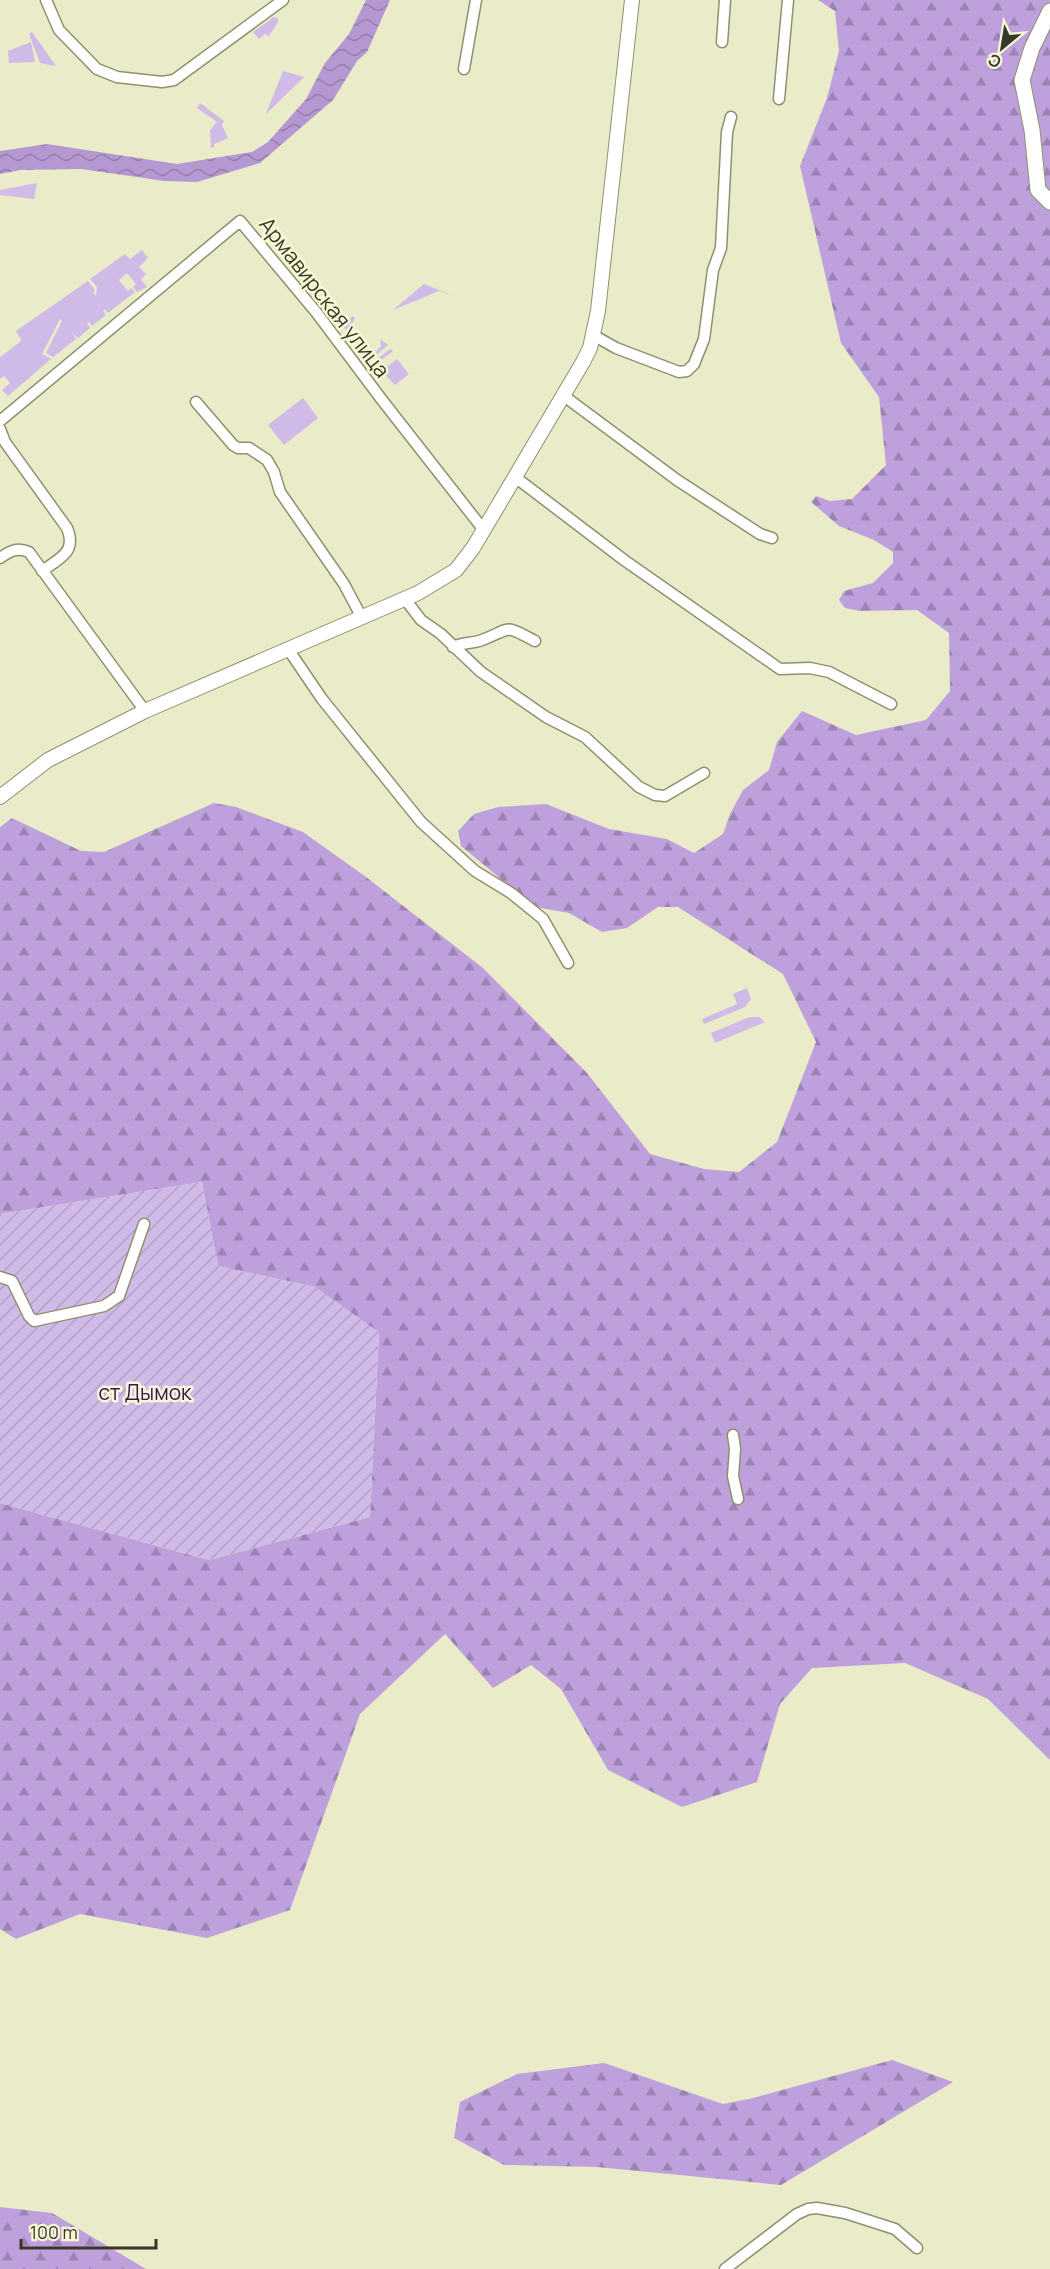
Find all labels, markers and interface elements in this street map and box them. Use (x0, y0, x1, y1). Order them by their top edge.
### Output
north arrow (972, 18, 1032, 78)
text: С (984, 48, 1005, 73)
street label: Армавирская улица (254, 211, 396, 383)
park label: ст Дымок (98, 1378, 192, 1406)
scale bar (21, 2212, 156, 2250)
text: 100 m (30, 2220, 78, 2244)

